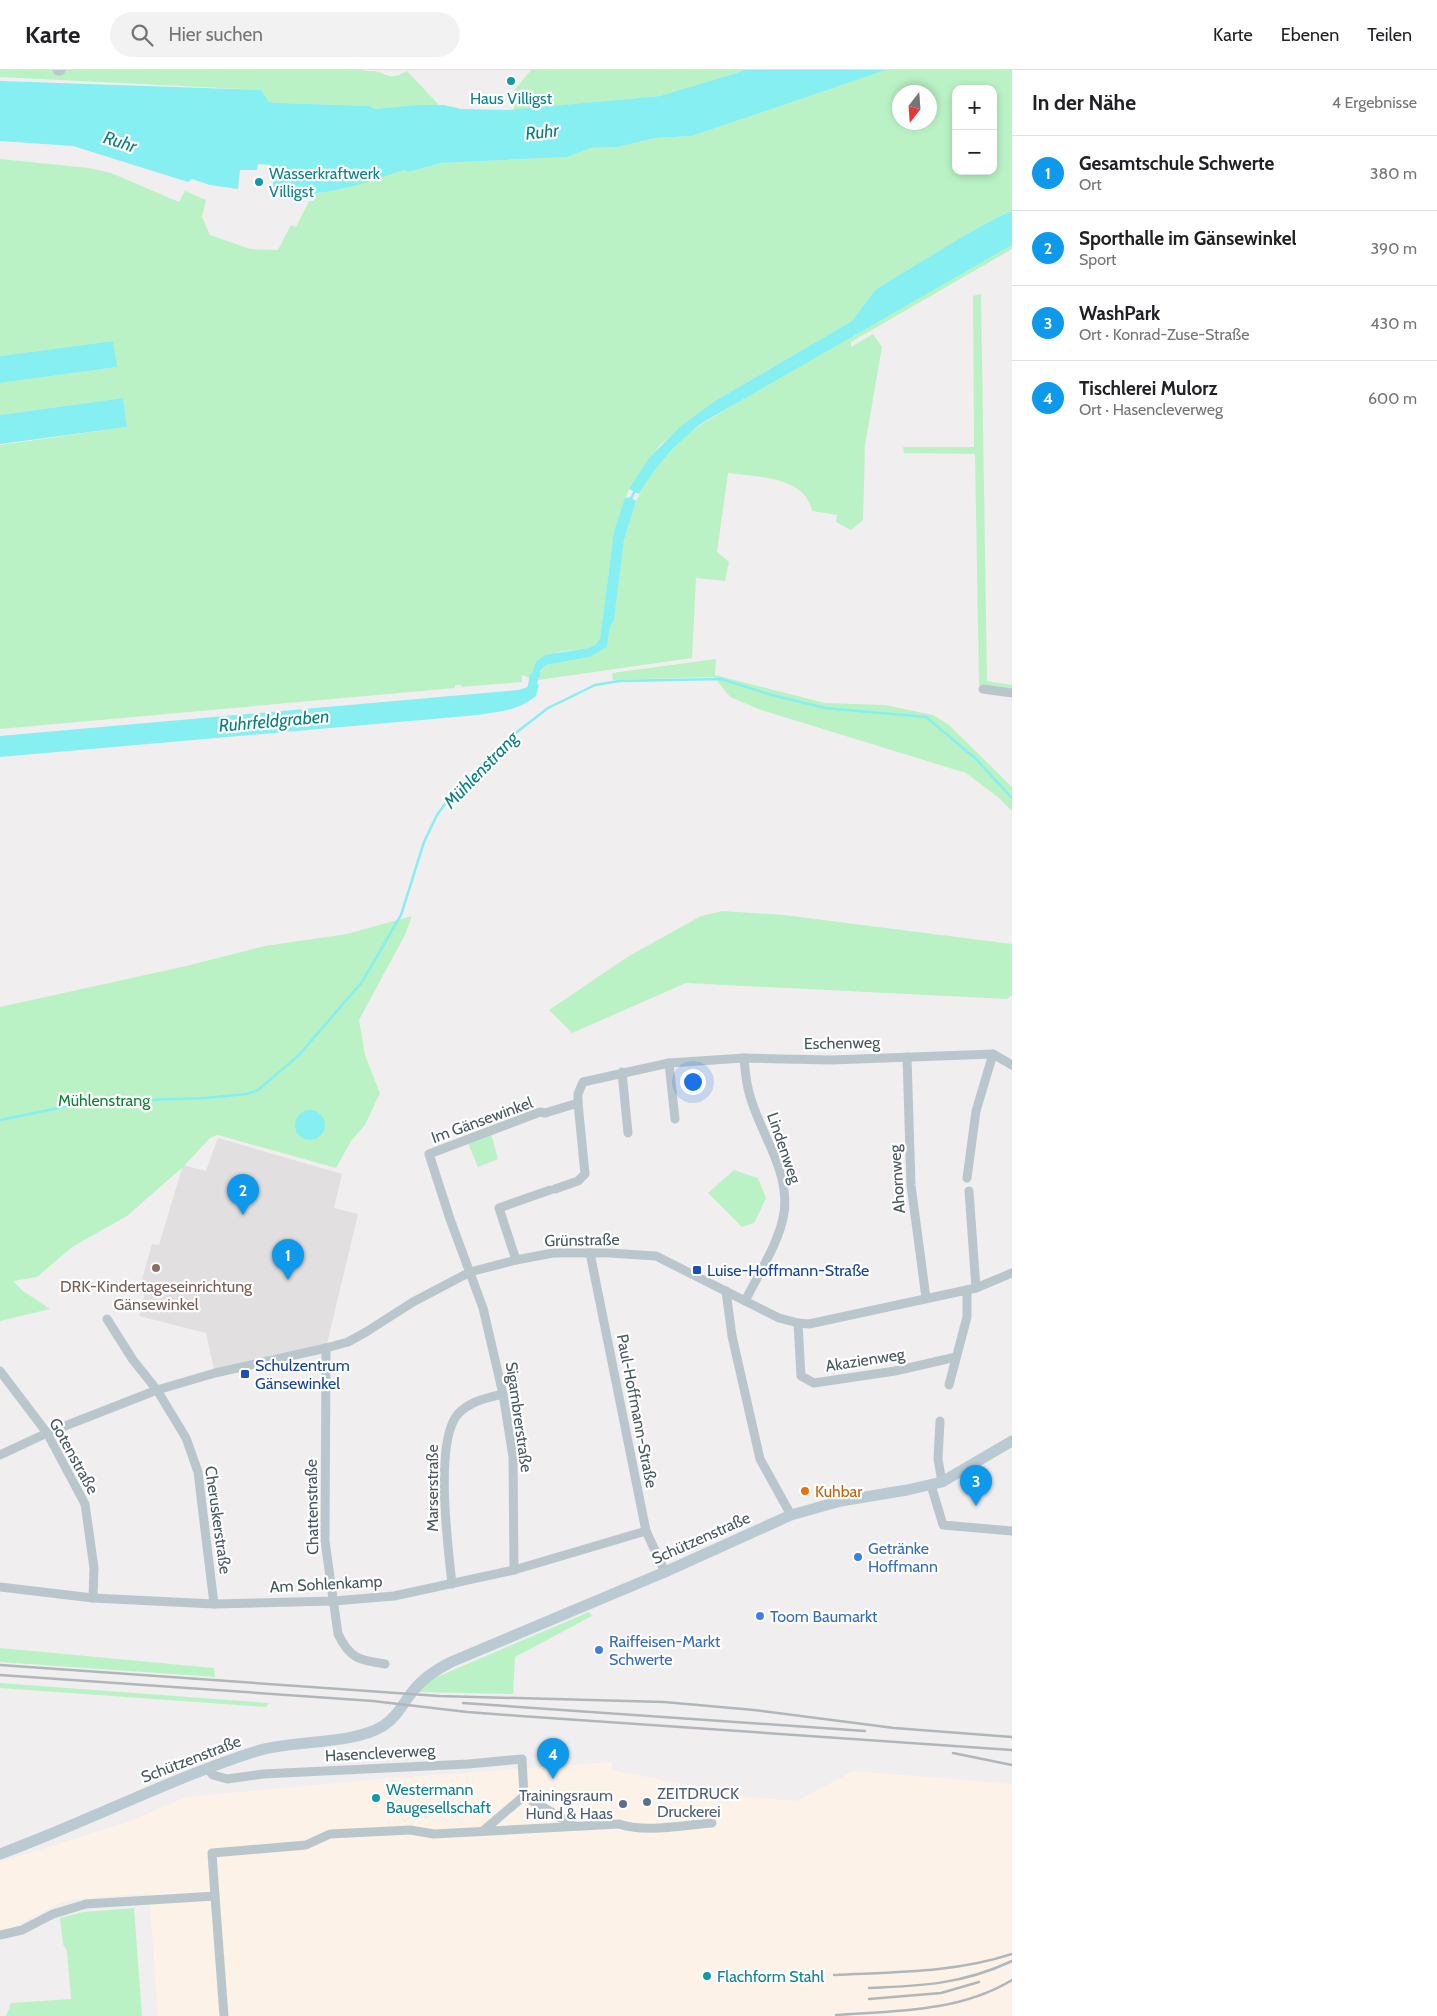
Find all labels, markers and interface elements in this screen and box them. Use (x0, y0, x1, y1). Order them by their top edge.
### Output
search box (110, 12, 460, 57)
text: Karte (25, 20, 80, 49)
icon: search (128, 21, 156, 49)
text: Hier suchen (168, 23, 263, 46)
text: Karte (1213, 24, 1253, 46)
text: Ebenen (1281, 24, 1339, 46)
text: Teilen (1367, 24, 1412, 46)
marker: Haus Villigst (505, 75, 517, 87)
north arrow (892, 85, 937, 130)
map controls (952, 85, 997, 175)
button: + (952, 85, 997, 130)
place label: Haus Villigst (470, 89, 553, 108)
text: In der Nähe (1032, 90, 1136, 115)
text: 4 Ergebnisse (1332, 93, 1417, 112)
water label: Ruhr (524, 119, 561, 145)
water label: Ruhr (101, 126, 141, 158)
button: − (952, 130, 997, 175)
text: Gesamtschule Schwerte (1079, 152, 1274, 175)
place label: Wasserkraftwerk Villigst (269, 164, 381, 201)
text: 1 (1045, 164, 1051, 183)
text: 380 m (1370, 164, 1417, 183)
text: Ort (1079, 175, 1102, 194)
marker: Wasserkraftwerk Villigst (253, 176, 265, 188)
text: Sporthalle im Gänsewinkel (1079, 227, 1296, 250)
text: 2 (1044, 239, 1052, 258)
text: 390 m (1370, 239, 1417, 258)
text: Sport (1079, 250, 1116, 269)
text: WashPark (1079, 302, 1160, 325)
text: 3 (1044, 314, 1052, 333)
text: 430 m (1370, 314, 1417, 333)
text: Ort · Konrad-Zuse-Straße (1079, 325, 1249, 344)
text: Tischlerei Mulorz (1079, 377, 1218, 400)
text: 4 (1043, 389, 1053, 408)
text: 600 m (1368, 389, 1417, 408)
text: Ort · Hasencleverweg (1079, 400, 1223, 419)
water label: Ruhrfeldgraben (218, 705, 330, 737)
water label: Mühlenstrang (438, 727, 523, 814)
street label: Eschenweg (804, 1033, 881, 1053)
your location (680, 1069, 706, 1095)
park label: Mühlenstrang (58, 1091, 151, 1110)
street label: Im Gänsewinkel (429, 1093, 535, 1147)
street label: Lindenweg (763, 1110, 805, 1187)
street label: Ahornweg (885, 1143, 909, 1214)
pin: 2 (227, 1174, 259, 1215)
street label: Grünstraße (544, 1230, 620, 1250)
pin: 1 (272, 1239, 304, 1280)
place label: Luise-Hoffmann-Straße (707, 1261, 869, 1280)
marker: DRK-Kindertageseinrichtung Gänsewinkel (150, 1262, 162, 1274)
marker: Luise-Hoffmann-Straße (691, 1264, 703, 1276)
place label: DRK-Kindertageseinrichtung Gänsewinkel (60, 1277, 253, 1314)
street label: Paul-Hoffmann-Straße (613, 1332, 661, 1490)
street label: Akazienweg (824, 1344, 907, 1376)
place label: Schulzentrum Gänsewinkel (255, 1356, 350, 1393)
street label: Sigambrerstraße (502, 1361, 536, 1473)
marker: Schulzentrum Gänsewinkel (239, 1368, 251, 1380)
street label: Gotenstraße (45, 1415, 103, 1497)
street label: Marserstraße (423, 1444, 442, 1532)
street label: Chattenstraße (302, 1459, 322, 1555)
street label: Cheruskerstraße (201, 1465, 235, 1575)
pin: 3 (960, 1465, 992, 1506)
place label: Kuhbar (815, 1482, 863, 1501)
marker: Kuhbar (799, 1485, 811, 1497)
street label: Schützenstraße (649, 1508, 753, 1568)
place label: Getränke Hoffmann (868, 1539, 938, 1576)
marker: Getränke Hoffmann (852, 1551, 864, 1563)
street label: Am Sohlenkamp (269, 1572, 383, 1596)
place label: Toom Baumarkt (770, 1607, 878, 1626)
marker: Toom Baumarkt (754, 1610, 766, 1622)
place label: Raiffeisen-Markt Schwerte (609, 1632, 721, 1669)
marker: Raiffeisen-Markt Schwerte (593, 1644, 605, 1656)
street label: Schützenstraße (138, 1731, 244, 1787)
pin: 4 (537, 1738, 569, 1779)
street label: Hasencleverweg (324, 1741, 437, 1765)
place label: Westermann Baugesellschaft (386, 1780, 492, 1817)
place label: ZEITDRUCK Druckerei (657, 1784, 739, 1821)
place label: Trainingsraum Hund & Haas (519, 1786, 613, 1823)
marker: Westermann Baugesellschaft (370, 1792, 382, 1804)
marker: ZEITDRUCK Druckerei (641, 1796, 653, 1808)
marker: Trainingsraum Hund & Haas (617, 1798, 629, 1810)
place label: Flachform Stahl (717, 1967, 824, 1986)
marker: Flachform Stahl (701, 1970, 713, 1982)

